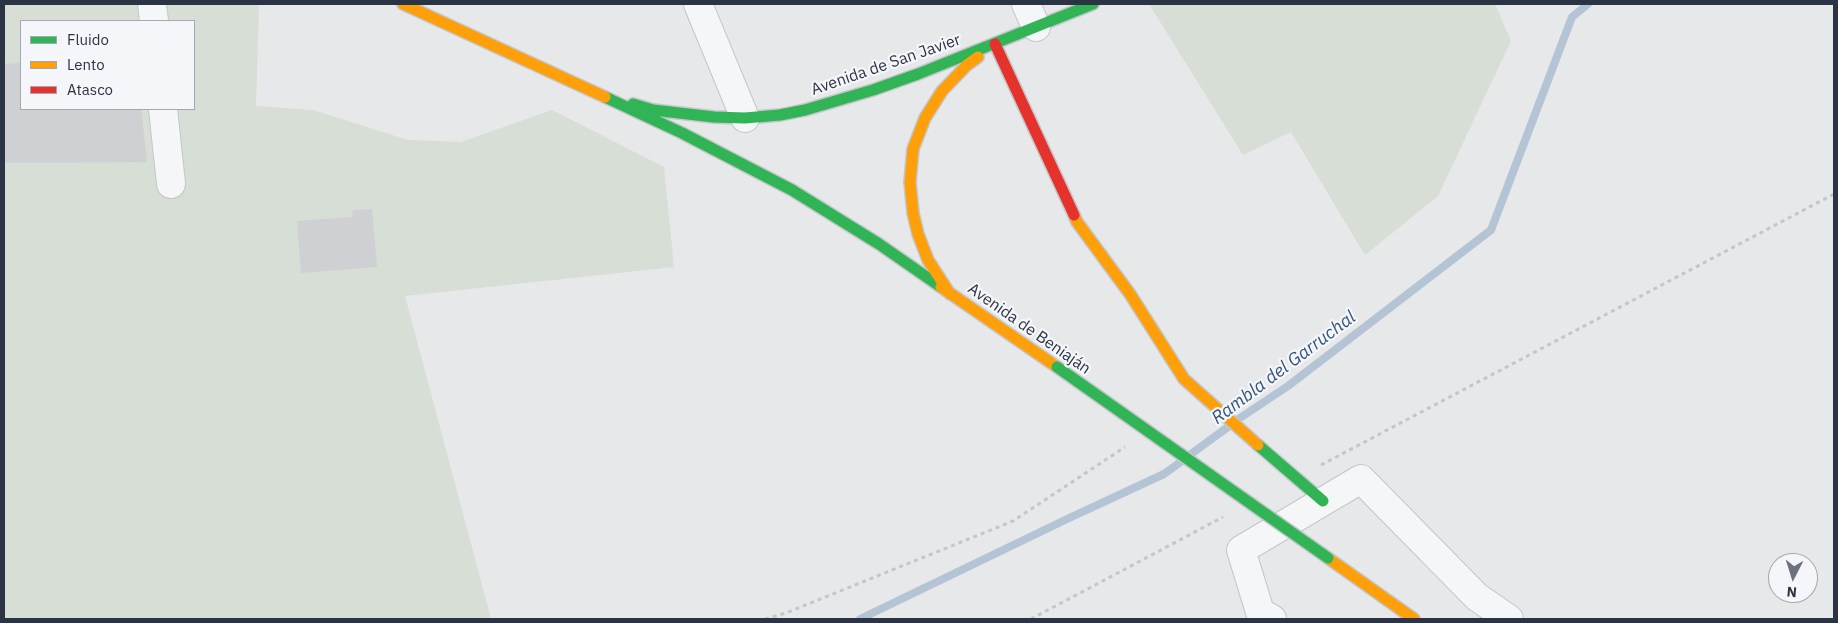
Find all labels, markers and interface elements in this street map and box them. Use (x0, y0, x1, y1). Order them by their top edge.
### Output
legend (20, 20, 195, 110)
text: Fluido (67, 30, 109, 49)
street label: Avenida de San Javier (809, 30, 963, 100)
text: Lento (67, 55, 105, 74)
text: Atasco (67, 80, 113, 99)
street label: Avenida de Beniaján (964, 279, 1094, 379)
water label: Rambla del Garruchal (1208, 307, 1360, 429)
north arrow (1768, 553, 1818, 603)
text: N (1786, 583, 1798, 601)

